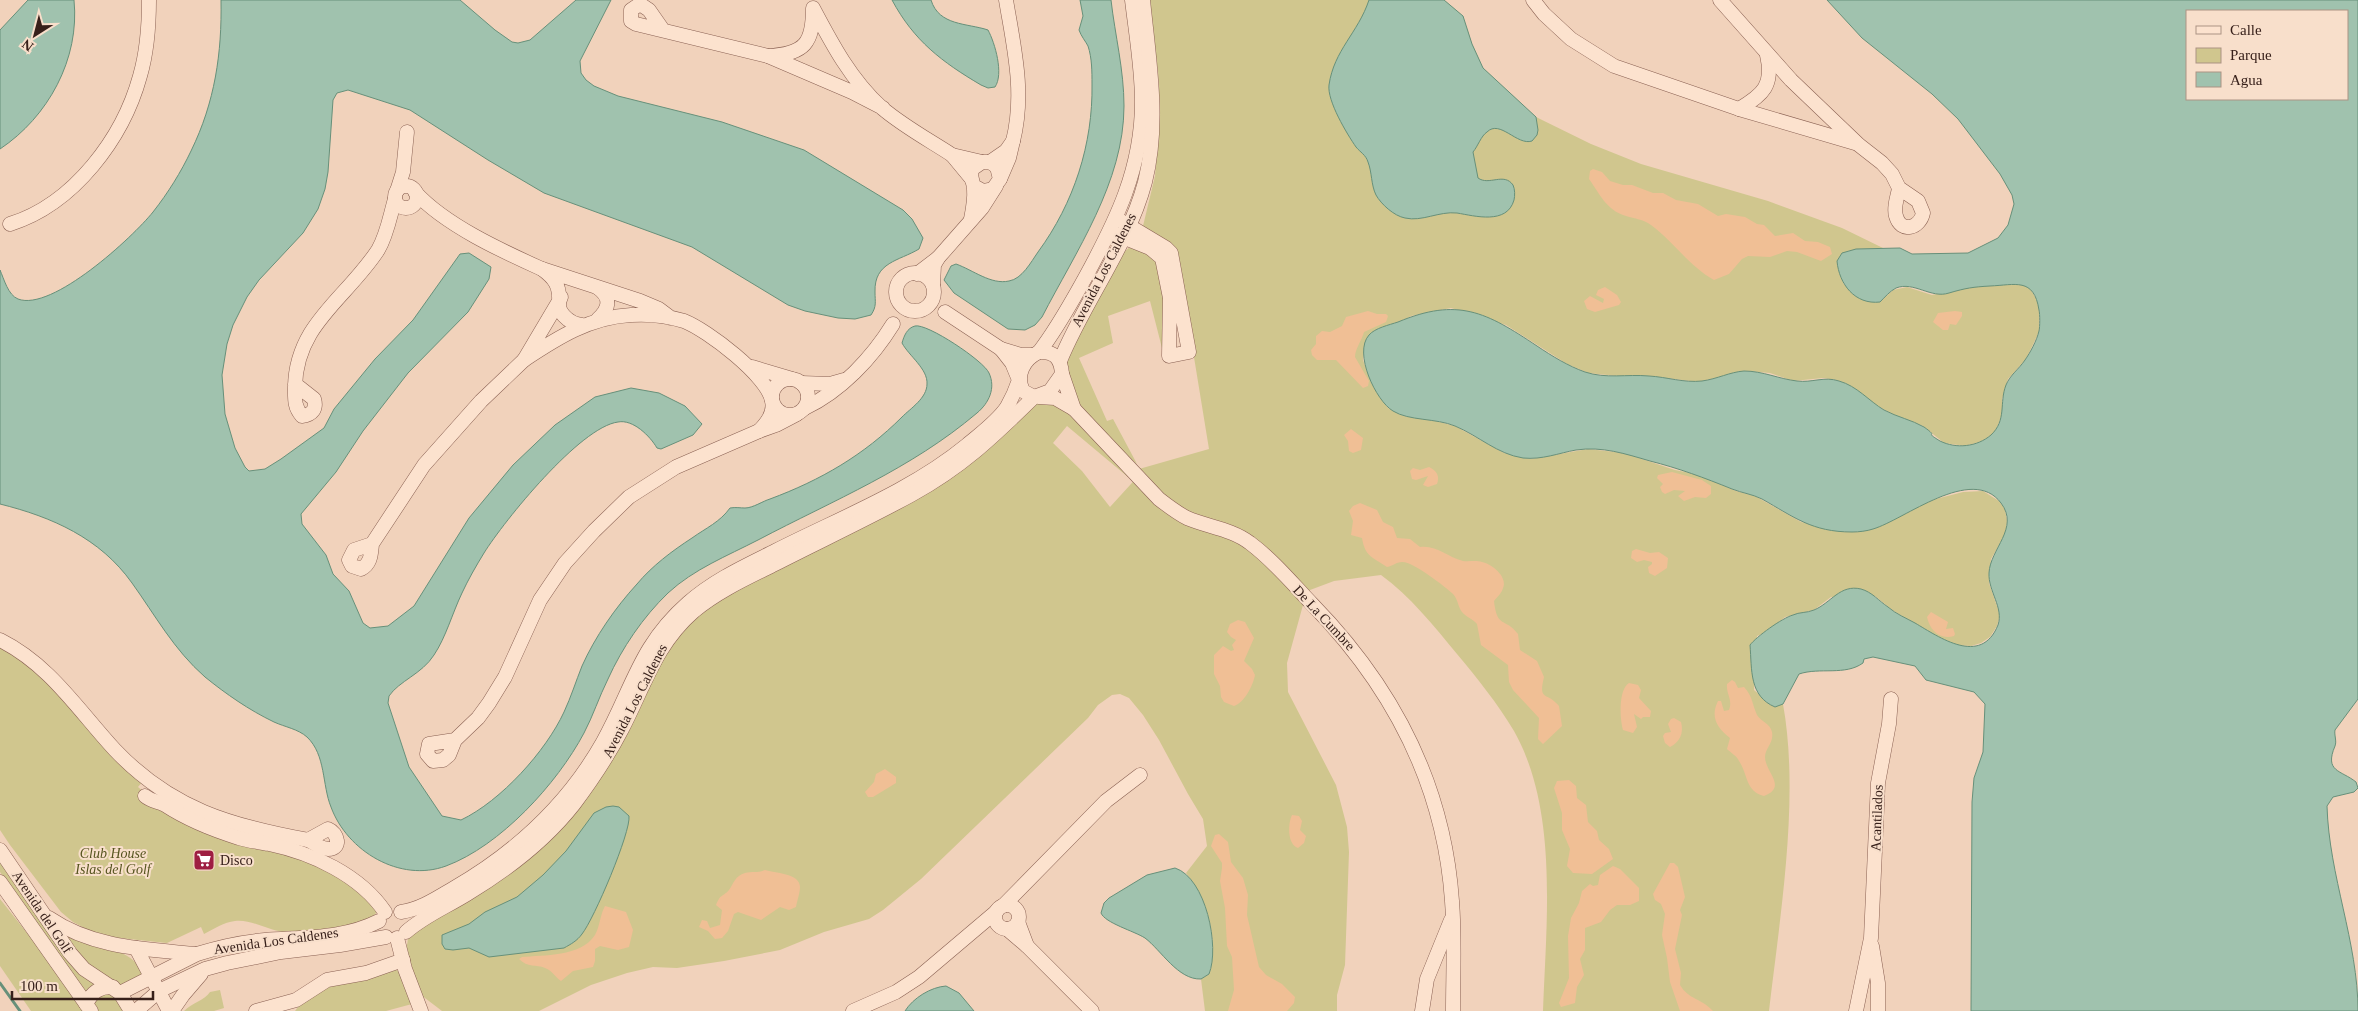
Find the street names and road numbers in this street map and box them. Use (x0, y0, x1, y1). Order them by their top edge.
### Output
street label: Avenida Los Caldenes (1069, 211, 1139, 329)
street label: De La Cumbre (1290, 582, 1358, 654)
street label: Avenida Los Caldenes (600, 642, 670, 760)
street label: Acantilados (1868, 784, 1886, 852)
street label: Avenida del Golf (9, 868, 75, 956)
street label: Avenida Los Caldenes (213, 925, 339, 957)

